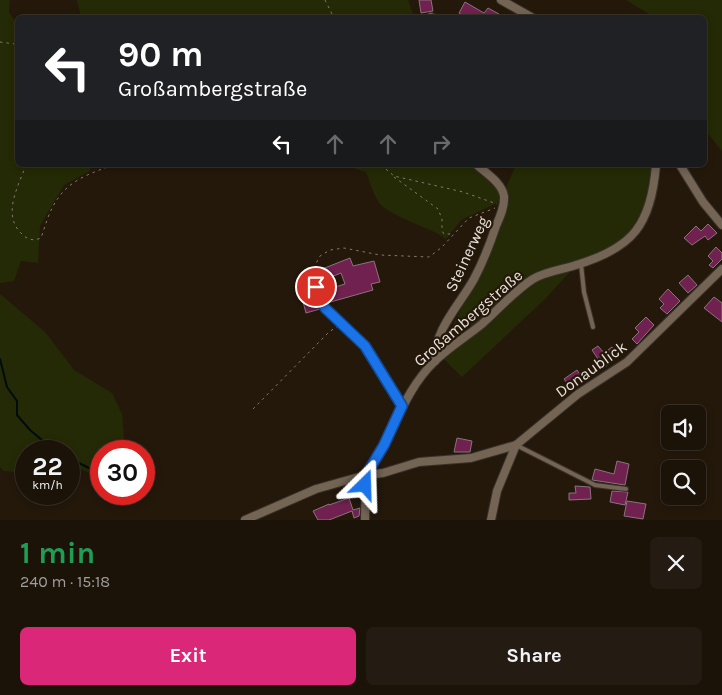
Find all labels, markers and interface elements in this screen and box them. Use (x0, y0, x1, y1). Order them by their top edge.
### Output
text: 90 m (118, 34, 204, 75)
icon: left (35, 35, 100, 100)
text: Großambergstraße (118, 76, 307, 102)
icon: left (268, 130, 296, 158)
icon: ahead (321, 130, 349, 158)
icon: ahead (374, 130, 402, 158)
icon: right (427, 130, 455, 158)
street label: Steinerweg (441, 213, 493, 295)
pin (295, 266, 337, 308)
street label: Großambergstraße (410, 266, 526, 370)
icon: arrive (302, 273, 330, 301)
street label: Donaublick (552, 337, 630, 401)
map controls (661, 405, 706, 505)
button: sound (661, 405, 706, 450)
speed limit sign: 30 (90, 440, 155, 505)
text: 22 (32, 452, 63, 481)
position arrow (338, 458, 390, 510)
button: search (661, 460, 706, 505)
text: km/h (32, 478, 63, 492)
text: 1 min (20, 535, 95, 571)
button: close (650, 537, 702, 589)
text: 240 m · 15:18 (20, 572, 110, 591)
button: Exit (20, 627, 356, 685)
button: Share (366, 627, 702, 685)

